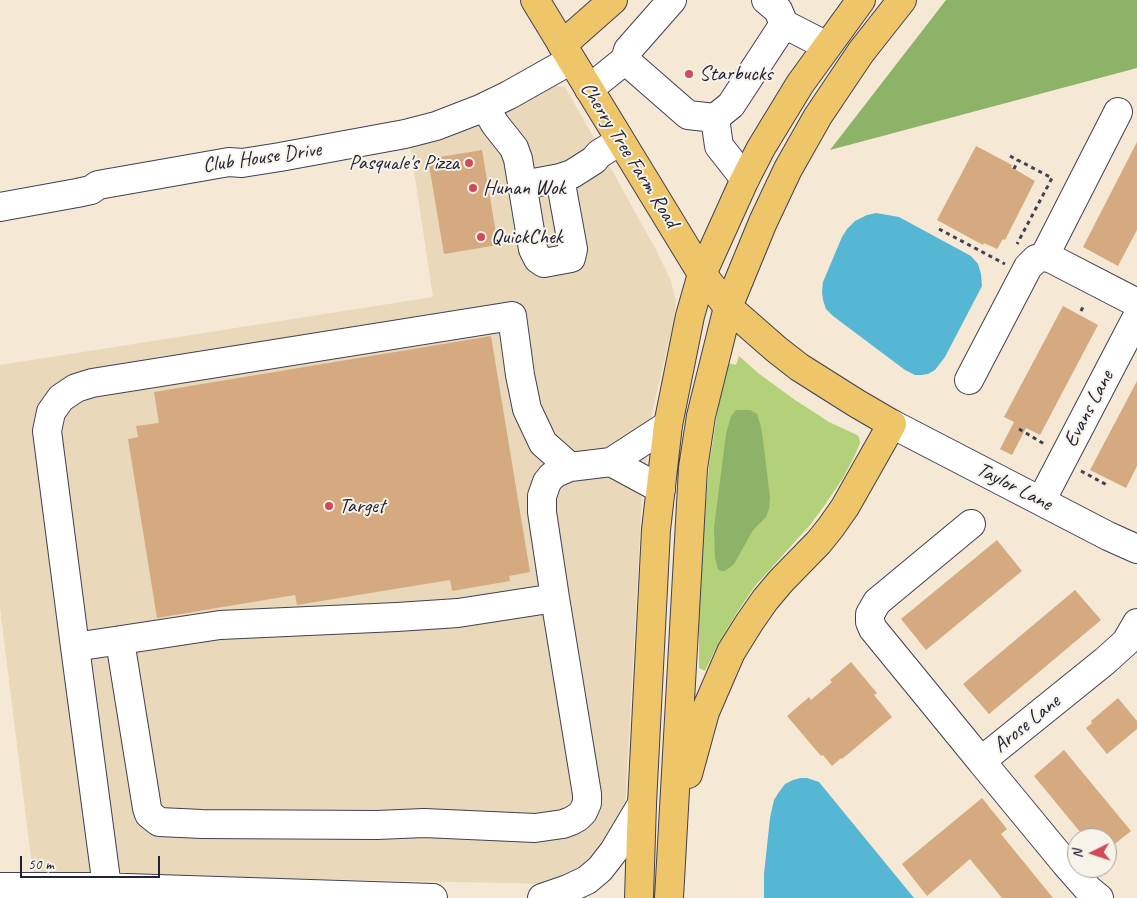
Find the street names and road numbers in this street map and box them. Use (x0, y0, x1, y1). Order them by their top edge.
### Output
street label: Cherry Tree Farm Road (574, 78, 684, 232)
street label: Club House Drive (201, 137, 323, 179)
street label: Evans Lane (1058, 366, 1120, 452)
street label: Taylor Lane (972, 457, 1056, 517)
street label: Arose Lane (988, 689, 1066, 759)

